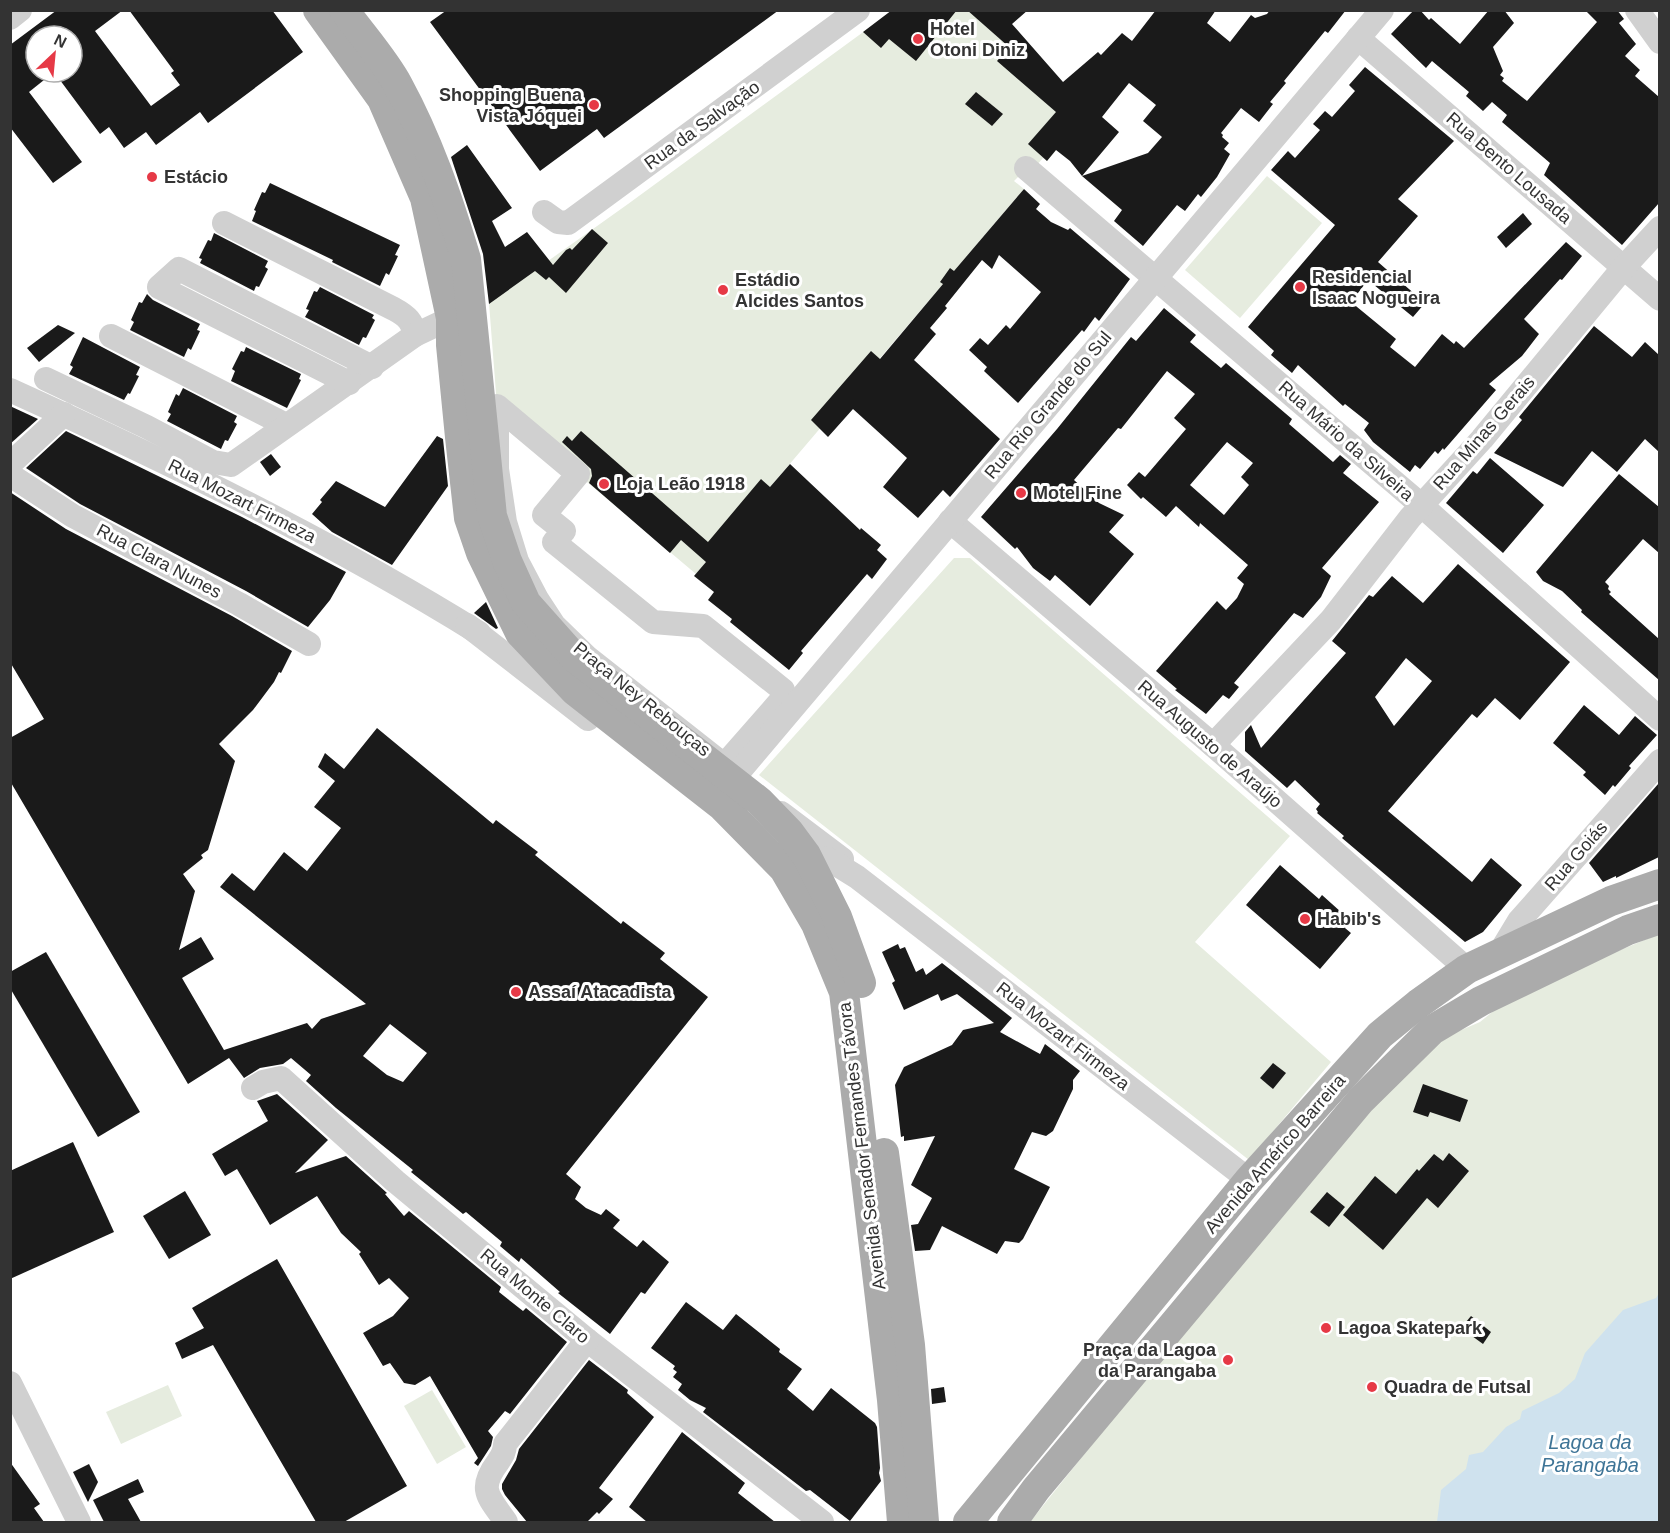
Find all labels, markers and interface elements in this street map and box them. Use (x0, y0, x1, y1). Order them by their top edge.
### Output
place label: Hotel Otoni Diniz (930, 19, 1025, 60)
north arrow (24, 24, 84, 84)
text: N (51, 31, 69, 51)
marker: Hotel Otoni Diniz (911, 32, 925, 46)
street label: Rua da Salvação (641, 77, 763, 173)
place label: Shopping Buena Vista Jóquei (439, 85, 583, 126)
marker: Shopping Buena Vista Jóquei (587, 98, 601, 112)
street label: Rua Bento Lousada (1442, 108, 1576, 228)
place label: Estácio (164, 167, 228, 187)
marker: Estácio (145, 170, 159, 184)
place label: Residencial Isaac Nogueira (1312, 267, 1441, 308)
place label: Estádio Alcides Santos (735, 270, 864, 311)
marker: Residencial Isaac Nogueira (1293, 280, 1307, 294)
marker: Estádio Alcides Santos (716, 283, 730, 297)
street label: Rua Rio Grande do Sul (981, 327, 1115, 483)
street label: Rua Minas Gerais (1429, 372, 1539, 494)
street label: Rua Mário da Silveira (1275, 377, 1418, 506)
street label: Rua Mozart Firmeza (165, 455, 320, 547)
place label: Loja Leão 1918 (616, 474, 745, 494)
marker: Loja Leão 1918 (597, 477, 611, 491)
place label: Motel Fine (1033, 483, 1122, 503)
marker: Motel Fine (1014, 486, 1028, 500)
street label: Rua Clara Nunes (93, 520, 225, 602)
street label: Praça Ney Rebouças (570, 638, 714, 760)
street label: Rua Augusto de Araújo (1134, 676, 1286, 812)
street label: Rua Goiás (1541, 817, 1611, 895)
place label: Habib's (1317, 909, 1381, 929)
marker: Habib's (1298, 912, 1312, 926)
street label: Rua Mozart Firmeza (993, 978, 1134, 1095)
place label: Assaí Atacadista (528, 982, 672, 1002)
marker: Assaí Atacadista (509, 985, 523, 999)
street label: Avenida Senador Fernandes Távora (834, 1000, 890, 1291)
street label: Avenida Américo Barreira (1201, 1070, 1350, 1237)
street label: Rua Monte Claro (476, 1245, 594, 1347)
place label: Lagoa Skatepark (1338, 1318, 1483, 1338)
marker: Lagoa Skatepark (1319, 1321, 1333, 1335)
place label: Praça da Lagoa da Parangaba (1083, 1340, 1217, 1381)
marker: Praça da Lagoa da Parangaba (1221, 1353, 1235, 1367)
place label: Quadra de Futsal (1384, 1377, 1531, 1397)
marker: Quadra de Futsal (1365, 1380, 1379, 1394)
water label: Lagoa da Parangaba (1541, 1431, 1639, 1476)

